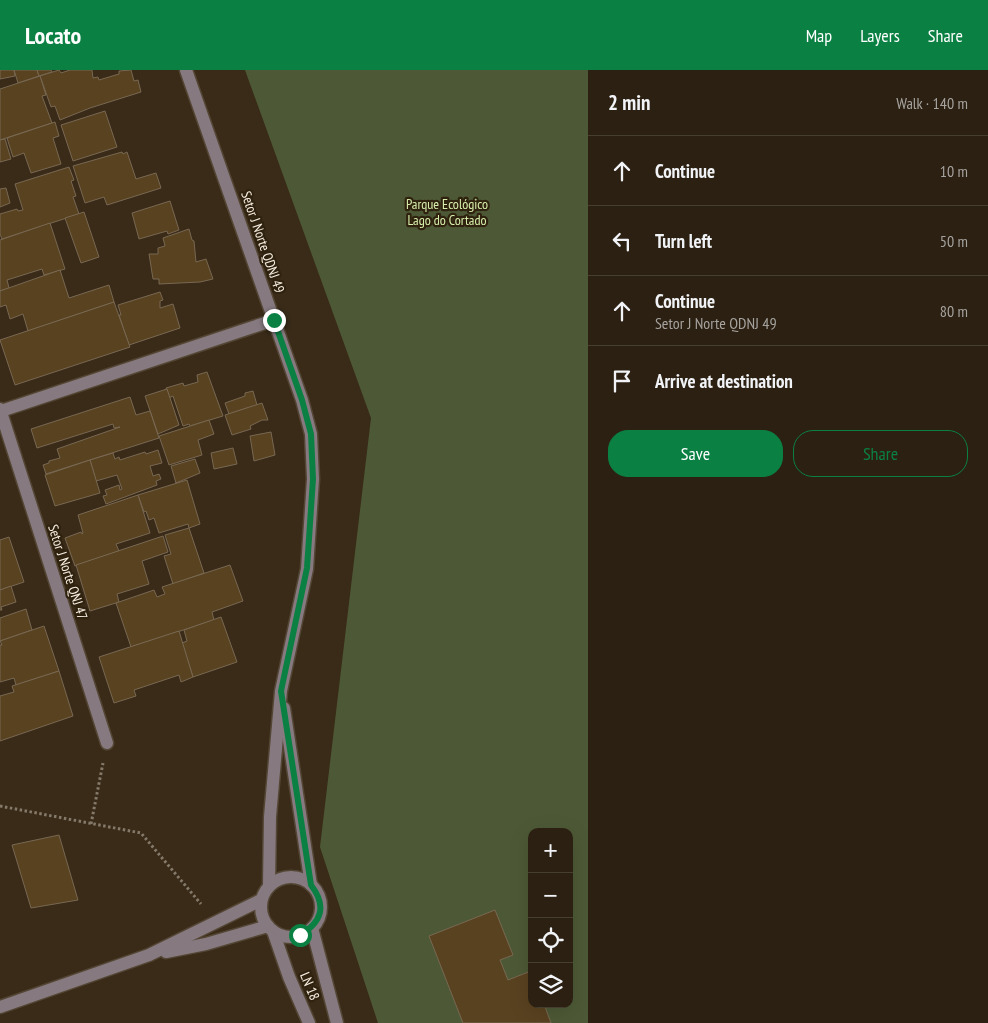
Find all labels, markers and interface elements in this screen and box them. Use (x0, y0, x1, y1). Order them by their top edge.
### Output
text: Locato (25, 20, 81, 51)
text: Map (806, 24, 832, 47)
text: Layers (860, 24, 900, 47)
text: Share (928, 24, 963, 47)
text: 2 min (608, 89, 650, 116)
text: Walk · 140 m (896, 93, 968, 113)
icon: ahead (608, 157, 636, 185)
text: Continue (655, 159, 715, 183)
text: 10 m (940, 161, 968, 181)
street label: Setor J Norte QDNJ 49 (237, 189, 289, 295)
park label: Parque Ecológico Lago do Cortado (406, 195, 488, 229)
icon: left (608, 227, 636, 255)
text: Turn left (655, 229, 712, 253)
text: 50 m (940, 231, 968, 251)
text: Continue (655, 289, 715, 313)
icon: ahead (608, 297, 636, 325)
text: 80 m (940, 301, 968, 321)
route end (263, 309, 286, 332)
text: Setor J Norte QDNJ 49 (655, 313, 777, 333)
icon: arrive (608, 367, 636, 395)
text: Arrive at destination (655, 369, 793, 393)
button: Save (608, 430, 783, 477)
button: Share (793, 430, 968, 477)
street label: Setor J Norte QNJ 47 (44, 522, 92, 622)
map controls (528, 828, 573, 1008)
button: + (528, 828, 573, 873)
button: − (528, 873, 573, 918)
button: locate (528, 918, 573, 963)
route start (289, 924, 312, 947)
button: layers (528, 963, 573, 1008)
street label: LN 18 (296, 969, 324, 1003)

